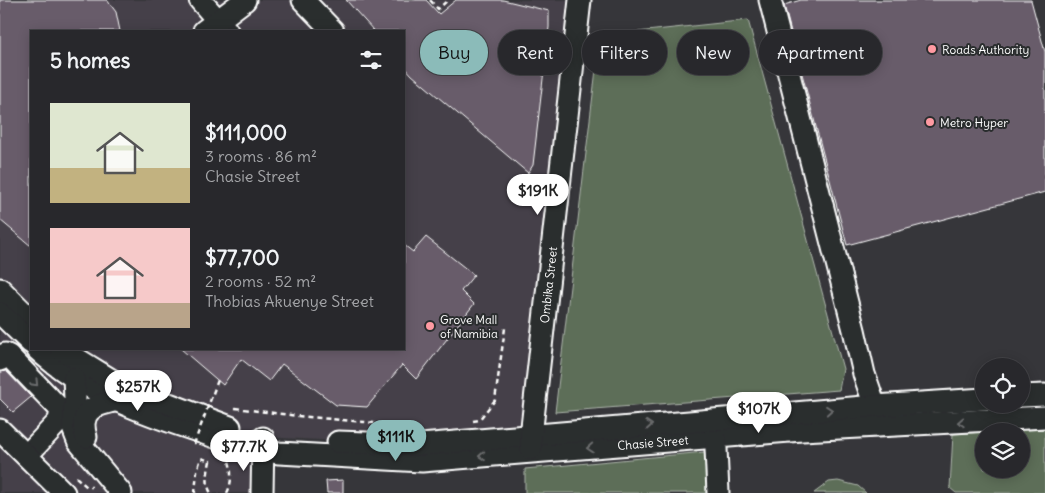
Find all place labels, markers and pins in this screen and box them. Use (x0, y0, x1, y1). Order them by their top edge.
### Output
place label: Roads Authority (942, 42, 1029, 57)
marker: Roads Authority (926, 43, 938, 55)
place label: Metro Hyper (940, 115, 1008, 130)
marker: Metro Hyper (924, 116, 936, 128)
pin: $191K (503, 174, 573, 216)
place label: Grove Mall of Namibia (440, 312, 498, 341)
marker: Grove Mall of Namibia (424, 320, 436, 332)
pin: $257K (103, 370, 173, 412)
pin: $107K (724, 392, 794, 434)
pin: $111K (361, 420, 431, 462)
pin: $77.7K (203, 430, 285, 472)

